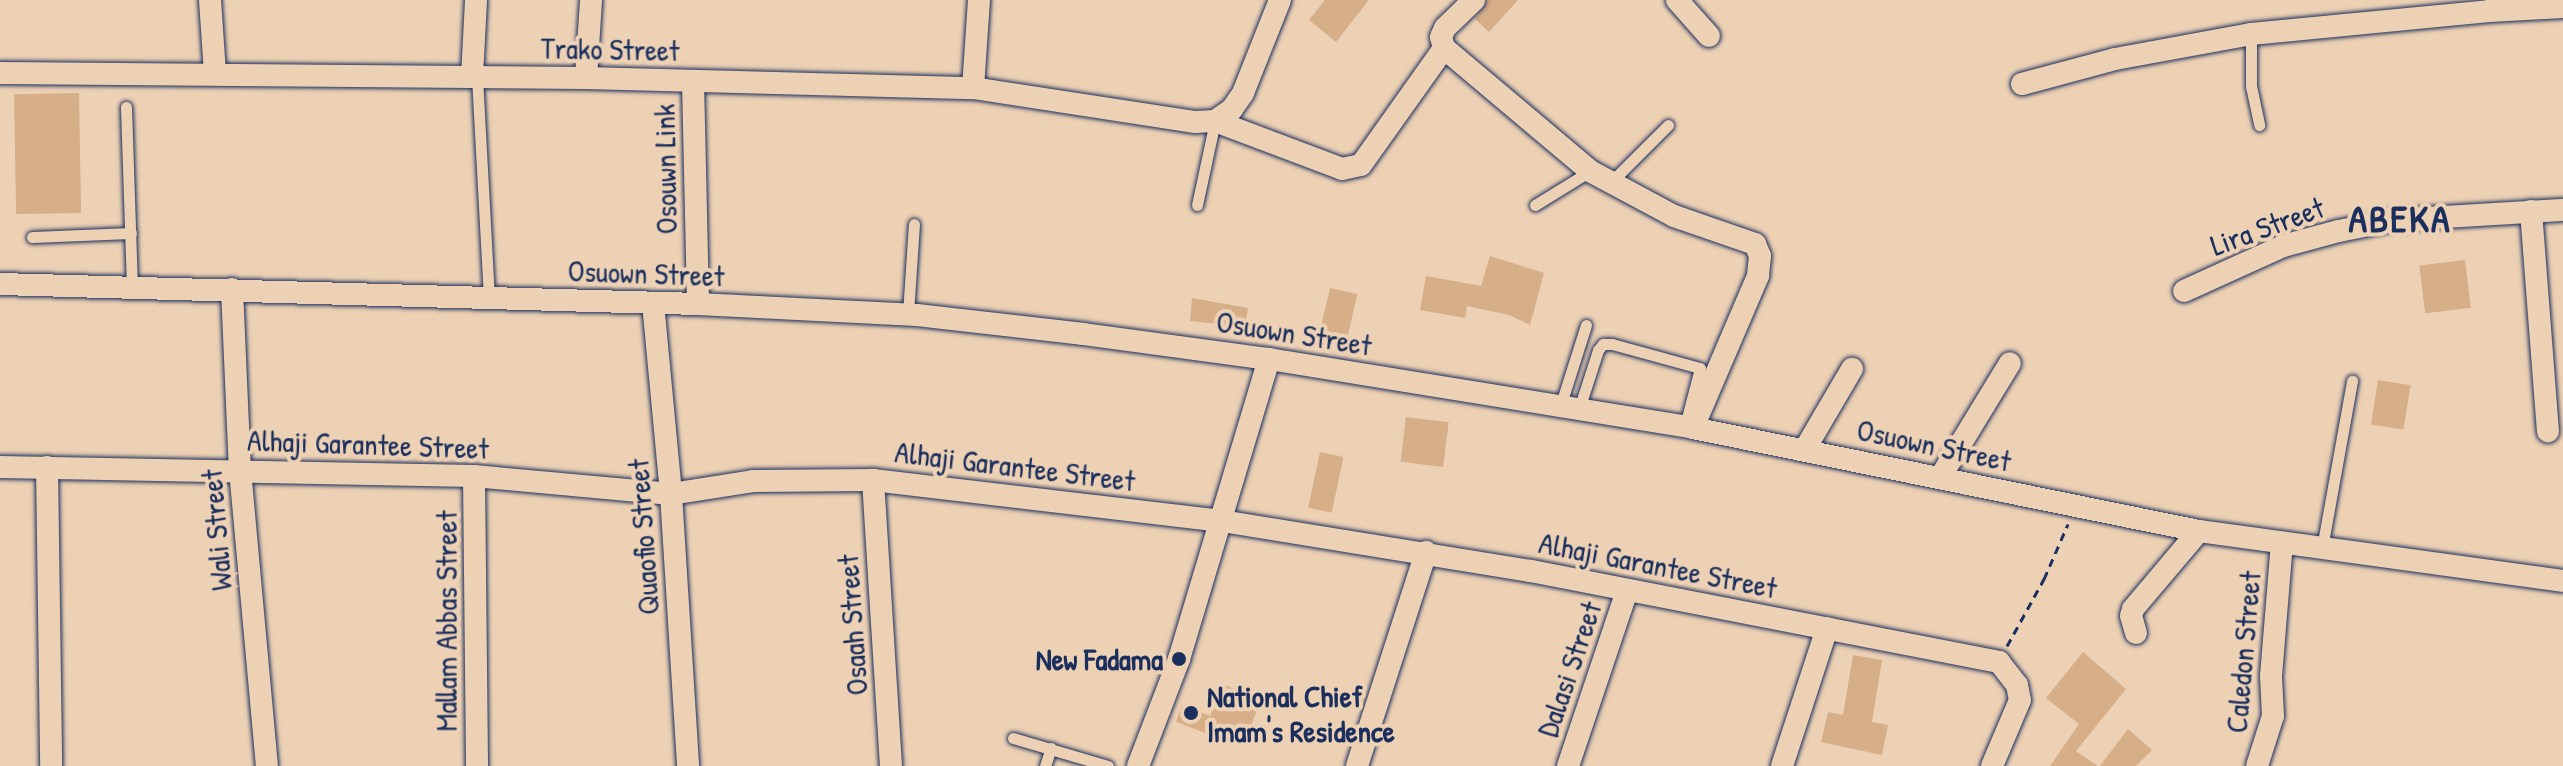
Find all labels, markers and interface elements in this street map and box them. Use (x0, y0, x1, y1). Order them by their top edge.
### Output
street label: Trako Street (540, 30, 680, 68)
street label: Osouwn Link (646, 103, 684, 235)
street label: Lira Street (2205, 189, 2329, 263)
district label: ABEKA (2348, 196, 2452, 242)
street label: Osuown Street (567, 252, 725, 294)
street label: Osuown Street (1214, 303, 1374, 363)
street label: Osuown Street (1854, 411, 2014, 479)
street label: Alhaji Garantee Street (247, 422, 489, 466)
street label: Alhaji Garantee Street (893, 433, 1137, 499)
street label: Quaofio Street (620, 458, 666, 616)
street label: Wali Street (193, 468, 239, 592)
street label: Mallam Abbas Street (428, 510, 464, 732)
street label: Alhaji Garantee Street (1536, 524, 1780, 606)
street label: Osaah Street (829, 553, 875, 697)
street label: Caledon Street (2218, 570, 2268, 734)
street label: Dalasi Street (1529, 597, 1609, 741)
place label: New Fadama (1036, 641, 1163, 677)
marker: New Fadama (1170, 650, 1188, 668)
place label: National Chief Imam's Residence (1207, 678, 1395, 748)
marker: National Chief Imam's Residence (1182, 704, 1200, 722)

